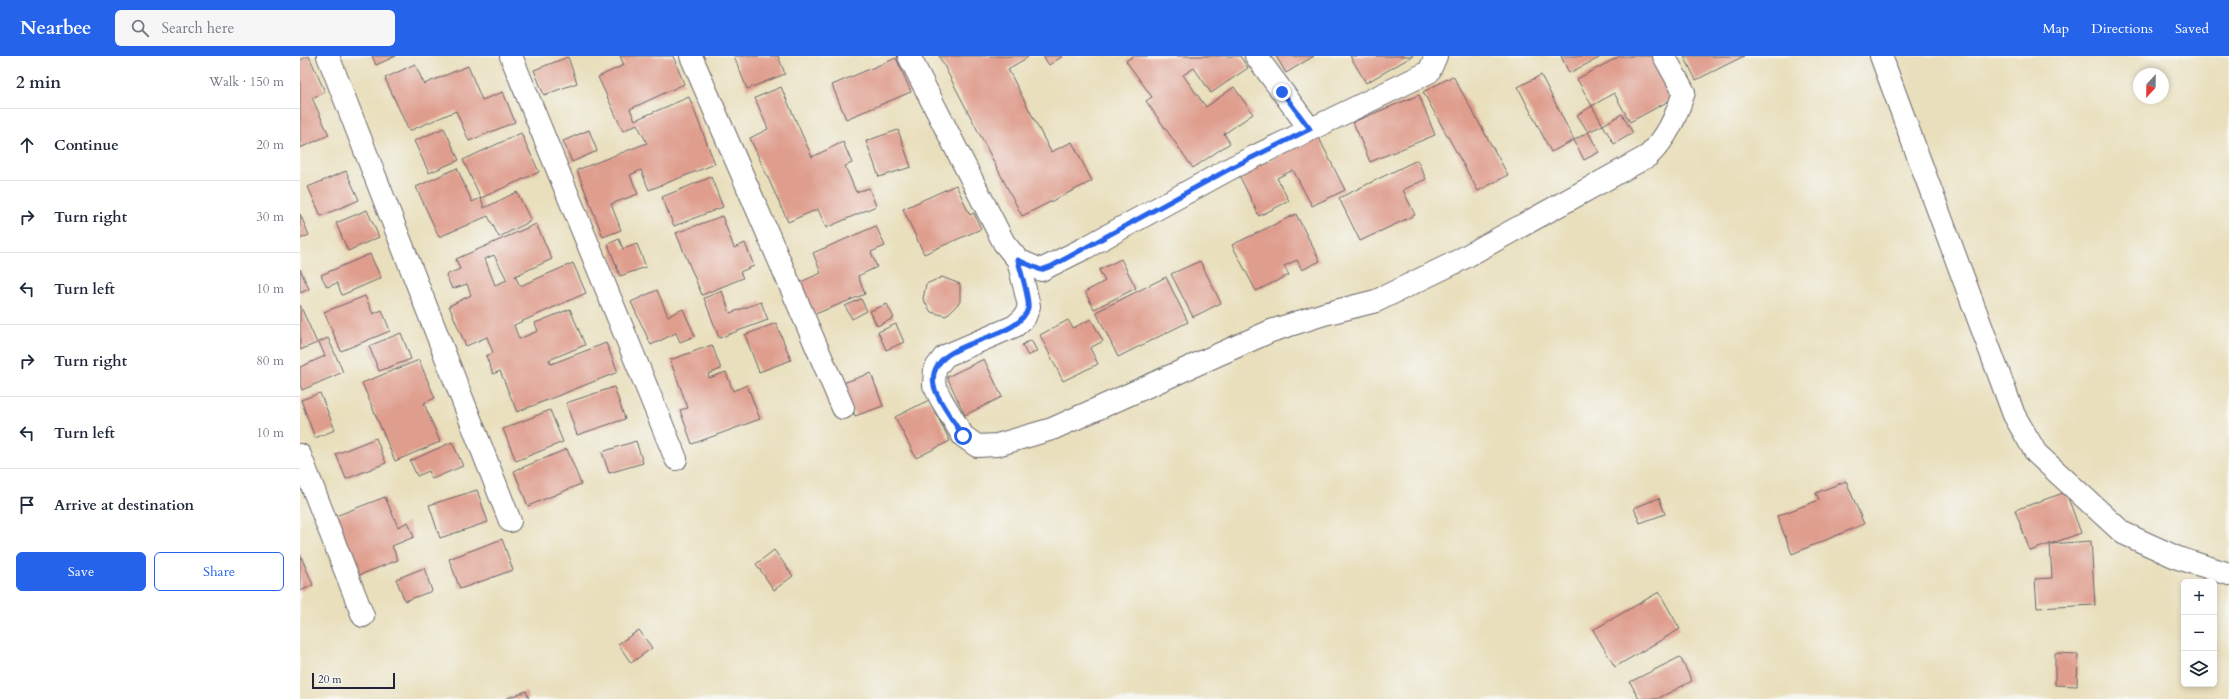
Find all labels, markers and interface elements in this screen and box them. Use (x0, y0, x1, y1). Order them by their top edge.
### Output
search box (115, 10, 395, 46)
text: Nearbee (20, 15, 91, 41)
icon: search (129, 17, 151, 39)
text: Search here (161, 18, 234, 38)
text: Map (2043, 19, 2069, 38)
text: Directions (2091, 19, 2153, 38)
text: Saved (2175, 19, 2209, 38)
north arrow (2133, 68, 2169, 104)
text: 2 min (16, 71, 61, 94)
text: Walk · 150 m (209, 73, 284, 91)
route end (1273, 83, 1291, 101)
icon: ahead (16, 134, 38, 156)
text: Continue (54, 135, 119, 155)
text: 20 m (256, 136, 284, 154)
icon: right (16, 206, 38, 228)
text: Turn right (54, 207, 127, 227)
text: 30 m (256, 208, 284, 226)
icon: left (16, 278, 38, 300)
text: Turn left (54, 279, 115, 299)
text: 10 m (256, 280, 284, 298)
icon: right (16, 350, 38, 372)
text: Turn right (54, 351, 127, 371)
text: 80 m (256, 352, 284, 370)
icon: left (16, 422, 38, 444)
text: Turn left (54, 423, 115, 443)
text: 10 m (256, 424, 284, 442)
route start (954, 427, 972, 445)
icon: arrive (16, 494, 38, 516)
text: Arrive at destination (54, 495, 194, 515)
button: Save (16, 552, 146, 591)
button: Share (154, 552, 284, 591)
map controls (2181, 579, 2217, 687)
button: + (2181, 579, 2217, 615)
button: − (2181, 615, 2217, 651)
button: layers (2181, 651, 2217, 687)
scale bar (312, 671, 395, 690)
text: 20 m (318, 672, 342, 687)

